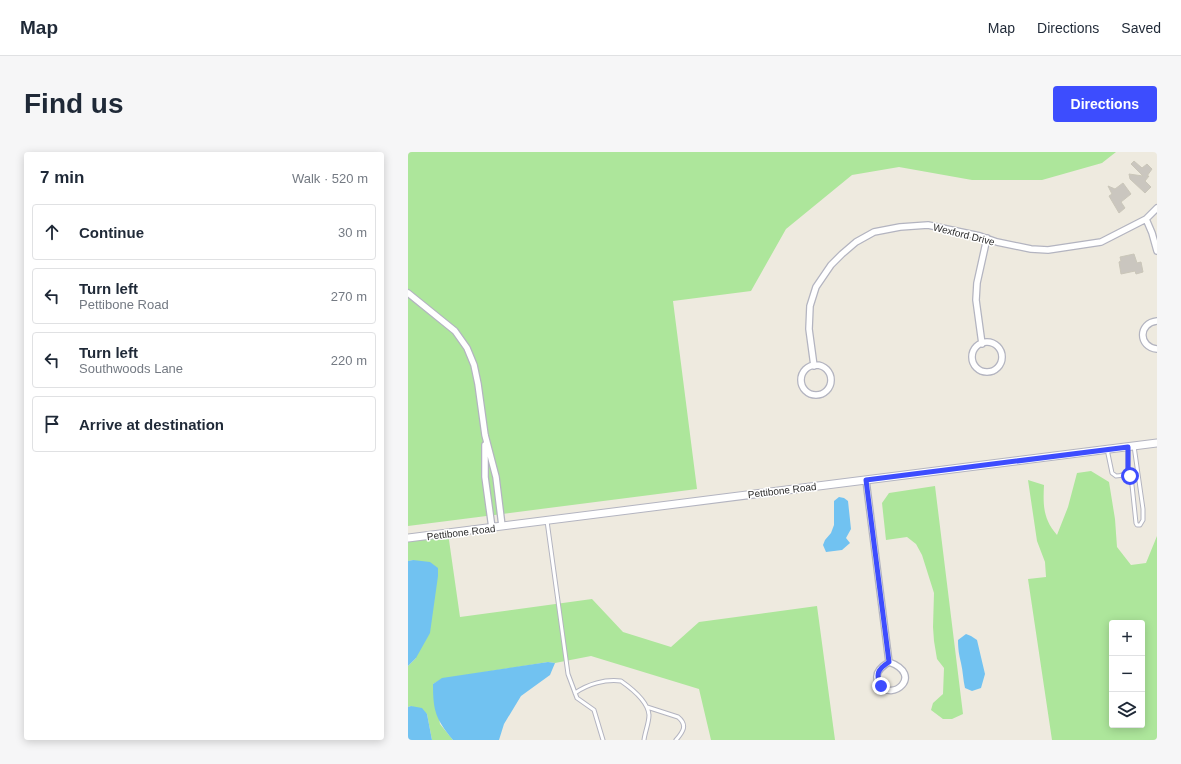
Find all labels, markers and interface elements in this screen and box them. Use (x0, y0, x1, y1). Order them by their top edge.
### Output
text: Map (20, 17, 58, 38)
text: Map (988, 20, 1015, 36)
text: Directions (1037, 20, 1099, 36)
text: Saved (1121, 20, 1161, 36)
button: Directions (1053, 86, 1157, 122)
text: Find us (24, 88, 124, 119)
text: 7 min (40, 168, 84, 187)
text: Walk · 520 m (292, 171, 368, 186)
icon: ahead (41, 221, 63, 243)
street label: Wexford Drive (932, 222, 996, 248)
text: Continue (79, 224, 144, 241)
text: 30 m (338, 225, 367, 240)
text: Turn left (79, 280, 138, 297)
icon: left (41, 285, 63, 307)
text: 270 m (331, 289, 367, 304)
text: Pettibone Road (79, 297, 169, 312)
text: Turn left (79, 344, 138, 361)
icon: left (41, 349, 63, 371)
text: 220 m (331, 353, 367, 368)
text: Southwoods Lane (79, 361, 183, 376)
icon: arrive (41, 413, 63, 435)
text: Arrive at destination (79, 416, 224, 433)
route start (1121, 467, 1139, 485)
street label: Pettibone Road (747, 481, 817, 500)
street label: Pettibone Road (426, 523, 496, 542)
map controls (1109, 620, 1145, 728)
button: + (1109, 620, 1145, 656)
button: − (1109, 656, 1145, 692)
route end (872, 677, 890, 695)
button: layers (1109, 692, 1145, 728)

